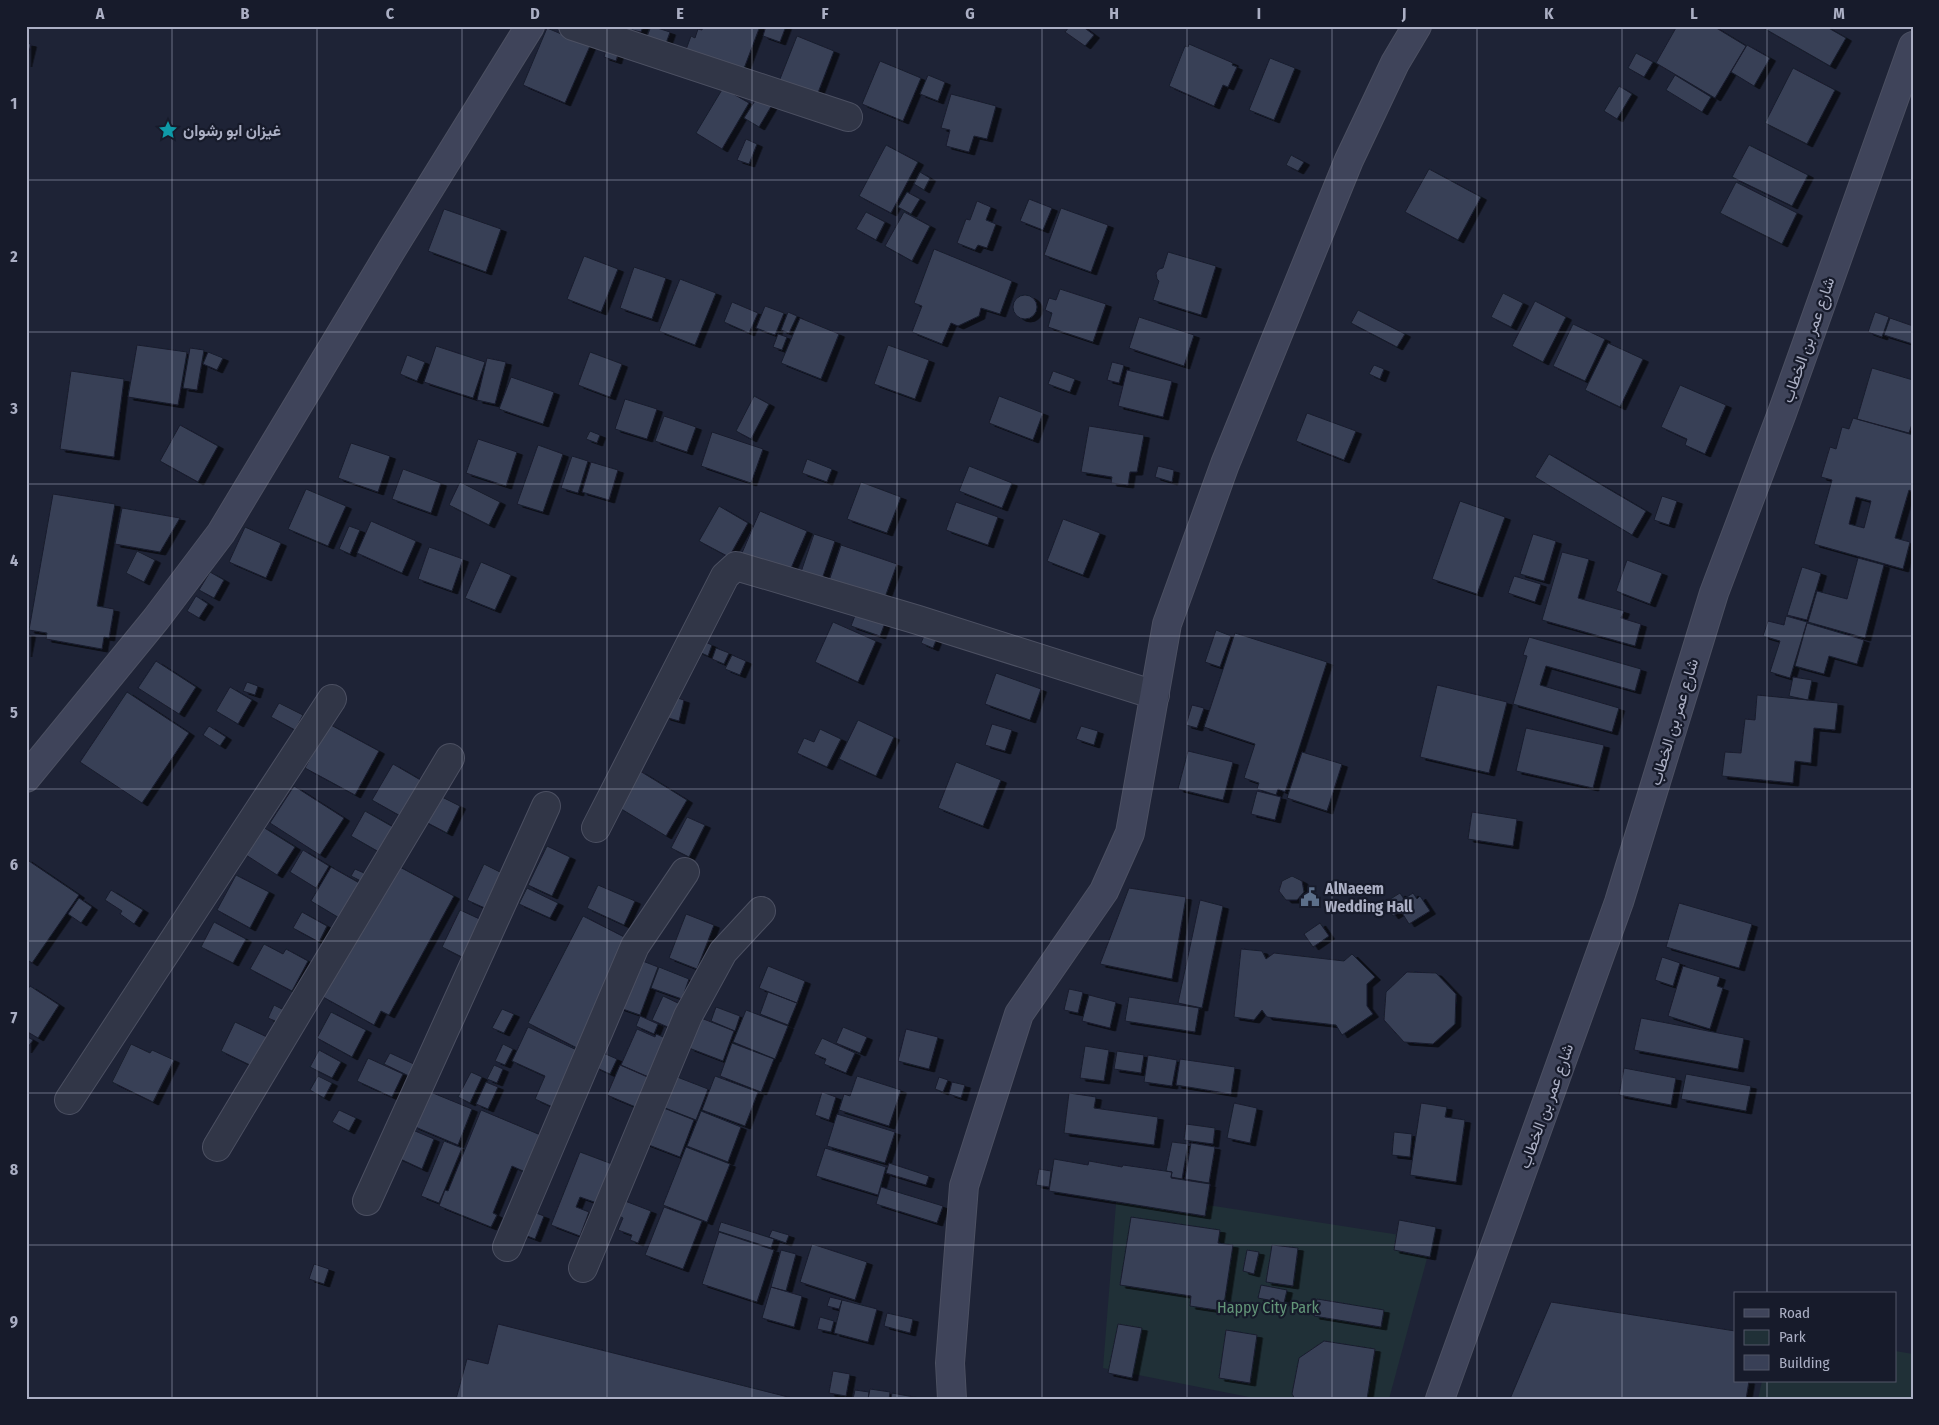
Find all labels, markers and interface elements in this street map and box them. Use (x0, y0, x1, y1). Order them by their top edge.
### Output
text: A (95, 4, 105, 23)
text: B (241, 4, 250, 23)
text: C (386, 4, 395, 23)
text: D (530, 4, 540, 23)
text: E (676, 4, 684, 23)
text: F (821, 4, 829, 23)
text: G (965, 4, 975, 23)
text: H (1109, 4, 1119, 23)
text: I (1257, 4, 1261, 23)
text: J (1401, 4, 1406, 23)
text: K (1544, 4, 1554, 23)
text: L (1690, 4, 1698, 23)
text: M (1833, 4, 1845, 23)
text: 1 (11, 94, 17, 113)
place icon: غيزان ابو رشوان (157, 119, 179, 141)
place label: غيزان ابو رشوان (183, 121, 281, 141)
text: 2 (9, 247, 18, 266)
street label: شارع عمر بن الخطاب (1778, 275, 1840, 406)
text: 3 (9, 399, 18, 418)
text: 4 (10, 551, 18, 570)
street label: شارع عمر بن الخطاب (1646, 656, 1704, 788)
text: 5 (10, 703, 18, 722)
text: 6 (10, 855, 18, 874)
place label: AlNaeem Wedding Hall (1324, 879, 1413, 916)
public building icon: AlNaeem Wedding Hall (1299, 886, 1321, 908)
text: 7 (11, 1008, 18, 1027)
street label: شارع عمر بن الخطاب (1515, 1041, 1579, 1172)
text: 8 (10, 1160, 19, 1179)
legend (1734, 1292, 1896, 1382)
park label: Happy City Park (1217, 1298, 1320, 1317)
text: Road (1779, 1304, 1810, 1322)
text: 9 (10, 1312, 18, 1331)
text: Park (1779, 1328, 1806, 1346)
text: Building (1779, 1354, 1830, 1372)

